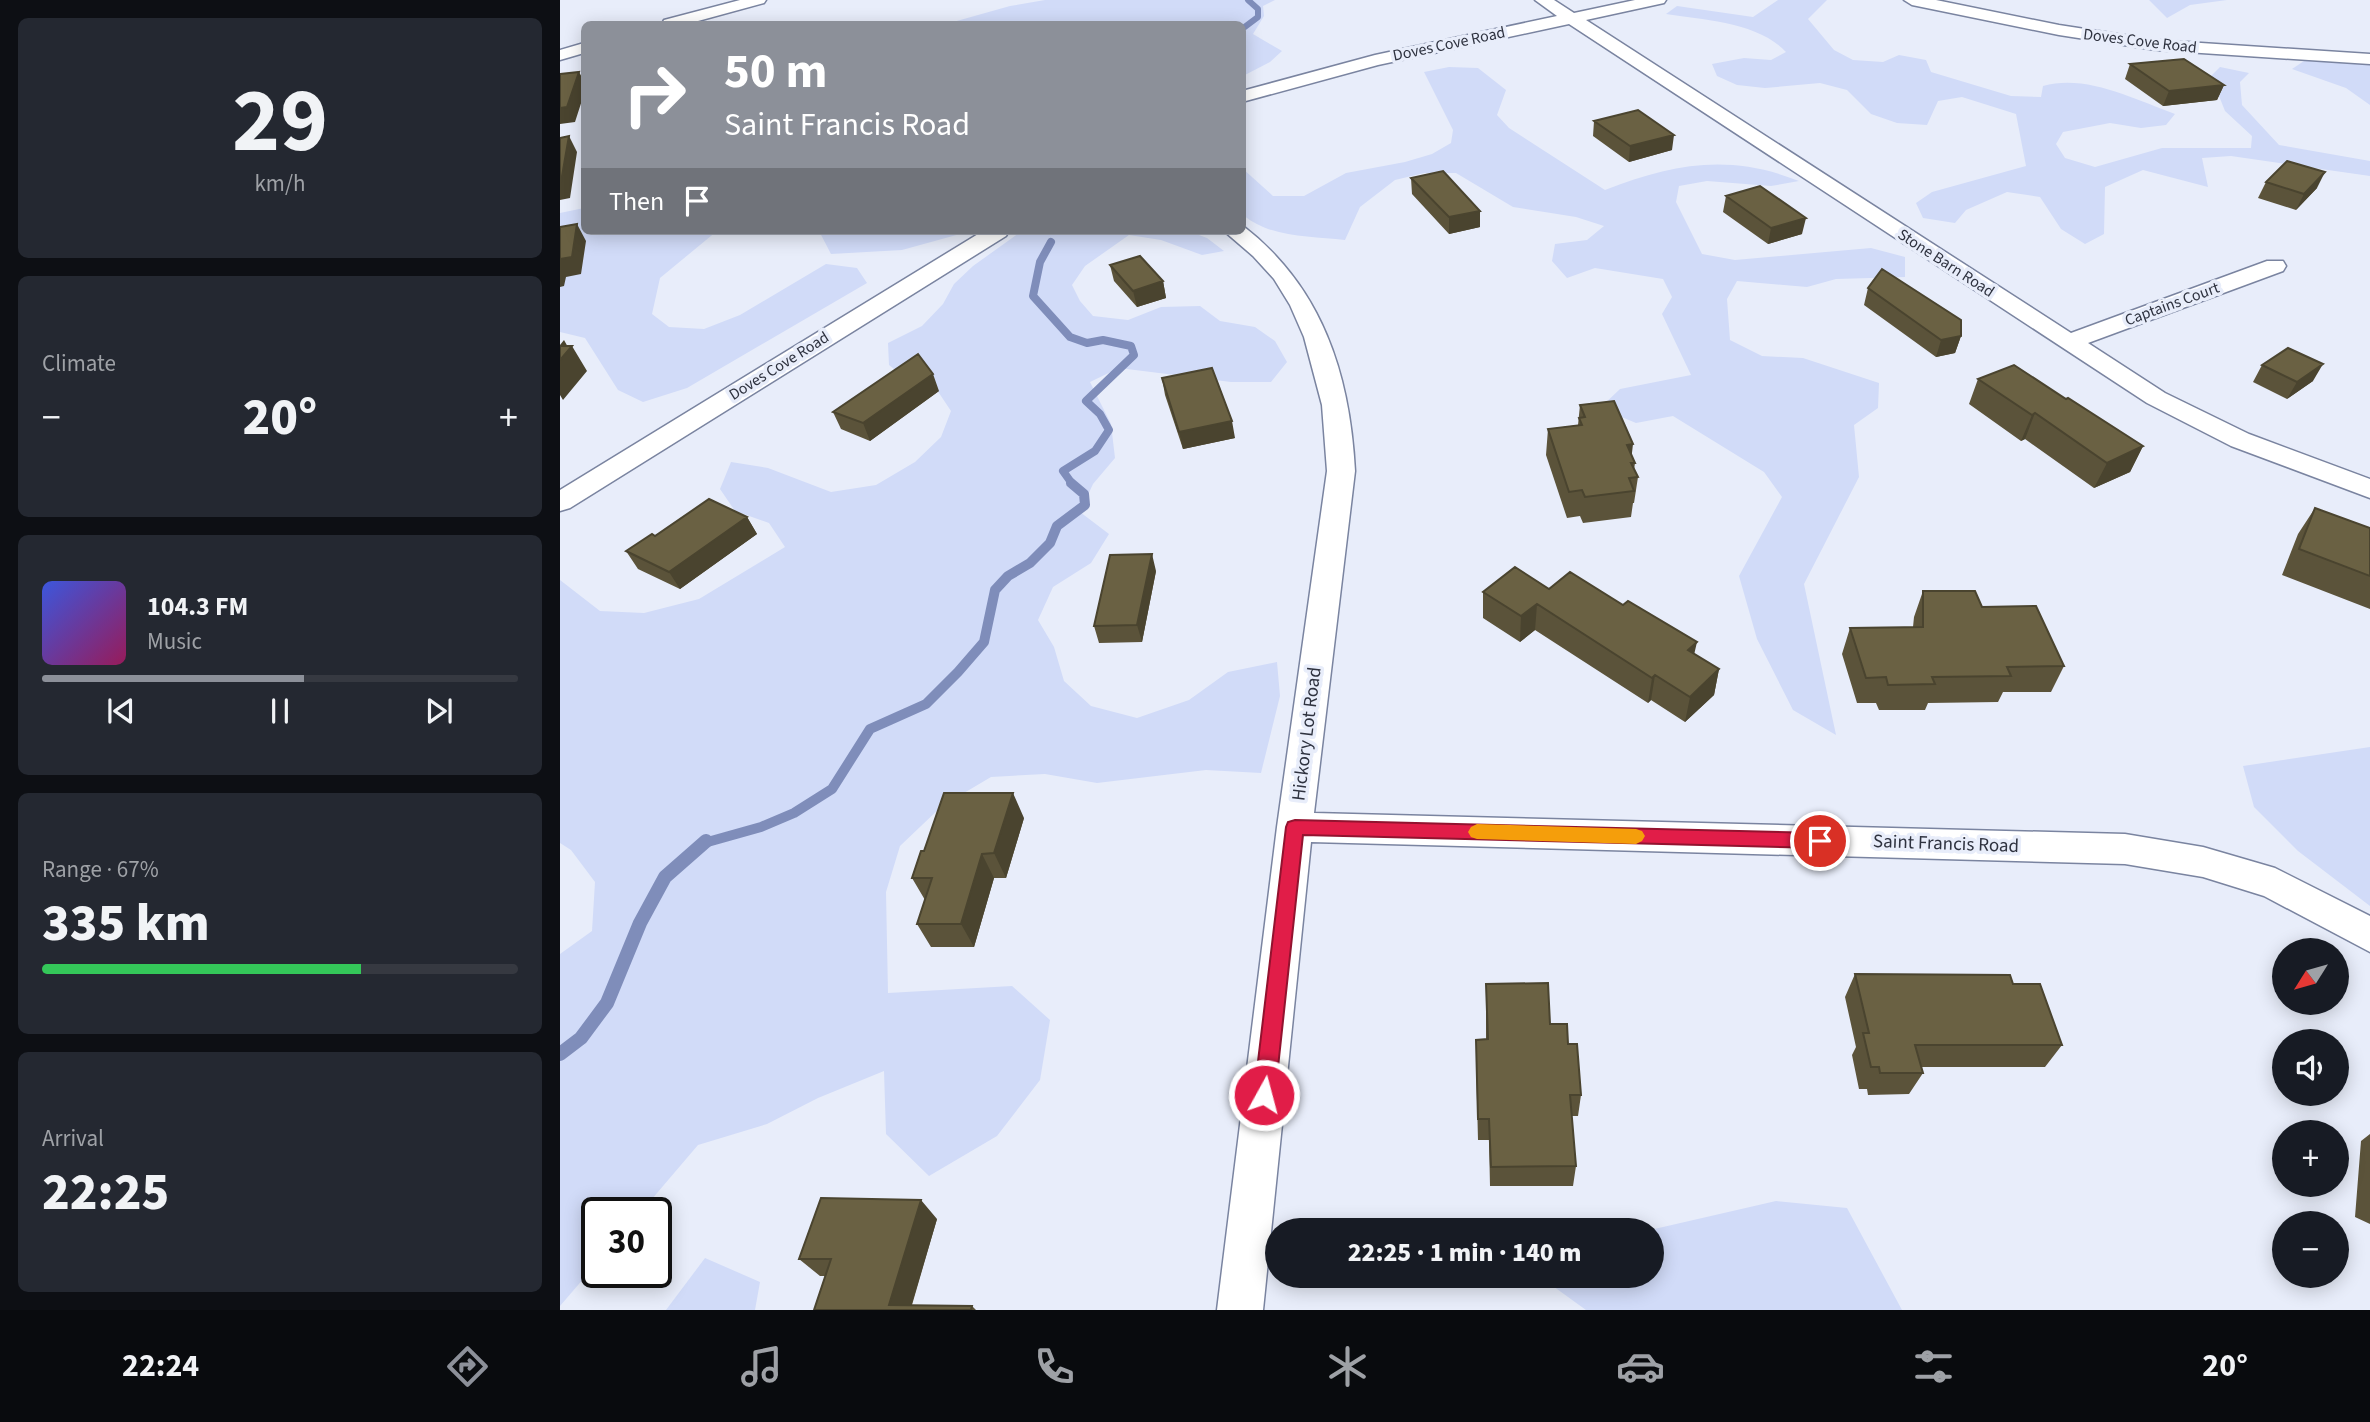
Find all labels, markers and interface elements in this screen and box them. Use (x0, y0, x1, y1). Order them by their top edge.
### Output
street label: Doves Cove Road (1391, 21, 1507, 67)
street label: Doves Cove Road (2082, 23, 2198, 59)
text: 50 m (724, 37, 828, 107)
icon: right (609, 49, 700, 140)
text: 29 (232, 57, 328, 186)
text: Saint Francis Road (724, 102, 970, 148)
text: km/h (254, 167, 306, 200)
icon: arrive (678, 182, 716, 220)
text: Then (609, 183, 664, 220)
street label: Stone Barn Road (1893, 223, 1999, 303)
street label: Captains Court (2122, 277, 2223, 331)
street label: Doves Cove Road (725, 326, 833, 406)
text: Climate (42, 347, 116, 380)
text: 20° (243, 381, 317, 455)
text: − (42, 391, 61, 445)
text: + (499, 391, 518, 445)
text: 104.3 FM (147, 588, 248, 625)
text: Music (147, 625, 202, 658)
street label: Hickory Lot Road (1285, 665, 1329, 803)
icon: previous (102, 692, 140, 730)
icon: pause (261, 692, 299, 730)
icon: next (420, 692, 458, 730)
pin (1790, 811, 1850, 871)
icon: arrive (1801, 822, 1839, 860)
street label: Saint Francis Road (1873, 828, 2019, 860)
text: Range · 67% (42, 853, 159, 886)
text: 335 km (42, 887, 210, 961)
north arrow (2272, 938, 2348, 1015)
map controls (2272, 938, 2349, 1288)
button: sound (2272, 1029, 2349, 1106)
position arrow (1227, 1058, 1301, 1132)
button: + (2272, 1120, 2349, 1197)
text: Arrival (42, 1122, 104, 1155)
text: 22:25 (42, 1156, 169, 1230)
speed limit sign: 30 (581, 1197, 672, 1288)
button: − (2272, 1211, 2349, 1288)
text: 22:25 · 1 min · 140 m (1348, 1234, 1581, 1271)
icon: directions (443, 1342, 492, 1391)
icon: music (737, 1342, 786, 1391)
icon: phone (1030, 1342, 1079, 1391)
icon: climate (1323, 1342, 1372, 1391)
icon: car (1616, 1342, 1665, 1391)
icon: filters (1909, 1342, 1958, 1391)
text: 22:24 (122, 1343, 199, 1389)
text: 20° (2202, 1343, 2248, 1389)

